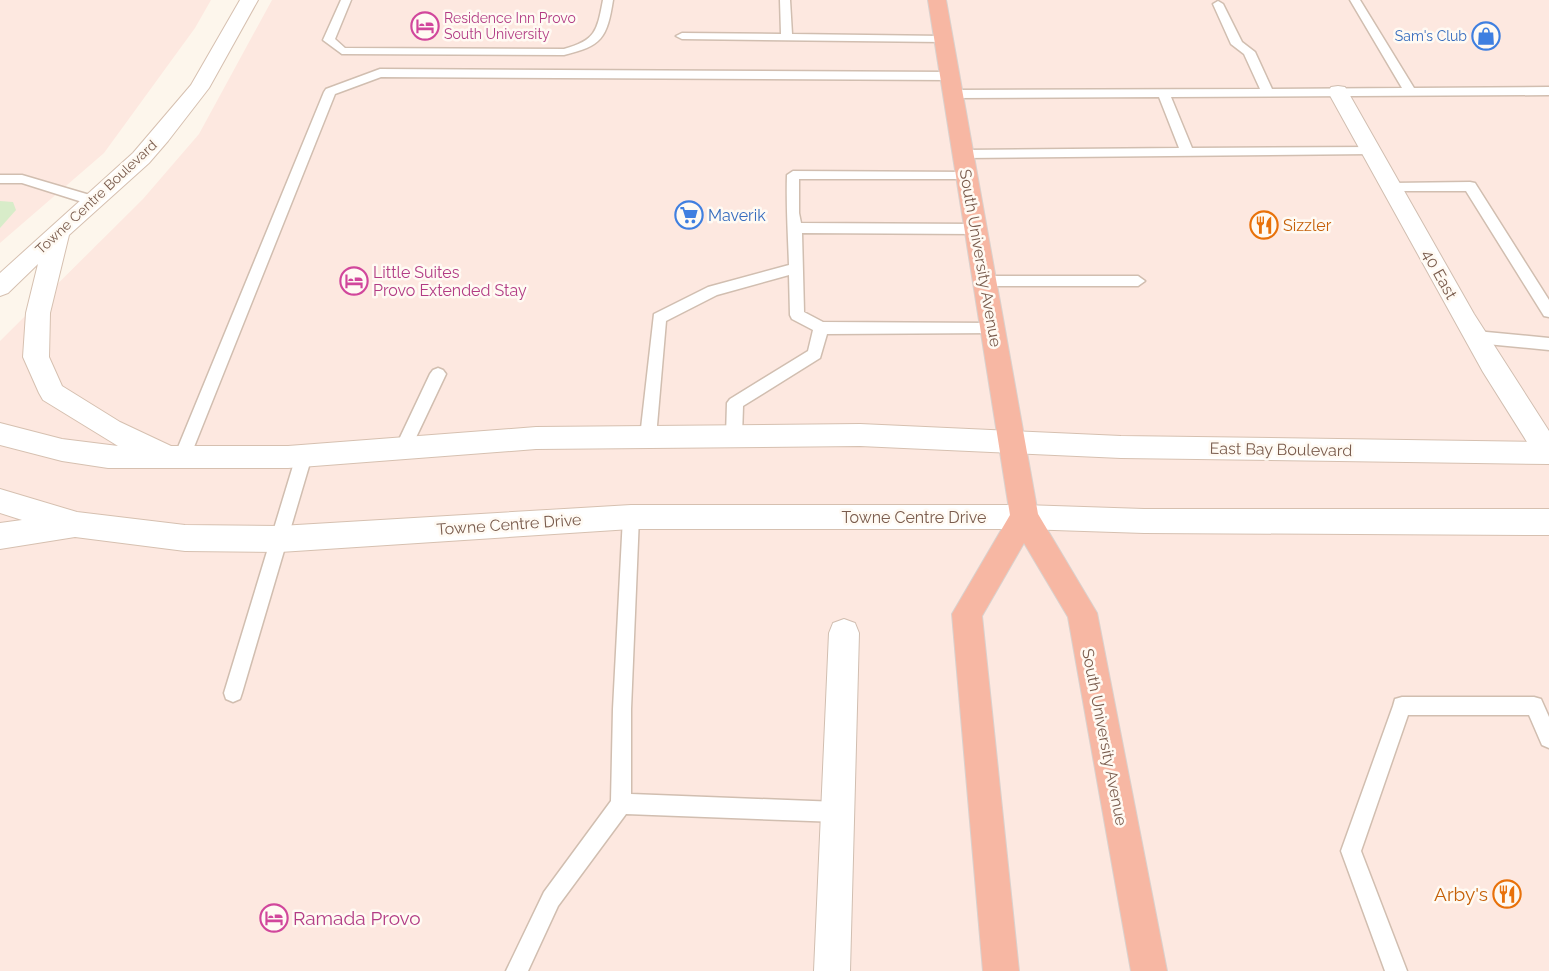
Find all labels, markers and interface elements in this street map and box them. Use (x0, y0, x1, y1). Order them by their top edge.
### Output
place label: Residence Inn Provo South University (444, 10, 576, 42)
hotel icon: Residence Inn Provo South University (410, 11, 440, 41)
shop icon: Sam's Club (1471, 21, 1501, 51)
place label: Sam's Club (1395, 28, 1467, 44)
street label: Towne Centre Boulevard (32, 137, 160, 257)
street label: South University Avenue (956, 168, 1006, 348)
supermarket icon: Maverik (674, 200, 704, 230)
place label: Maverik (708, 206, 766, 225)
restaurant icon: Sizzler (1249, 210, 1279, 240)
place label: Sizzler (1283, 216, 1332, 235)
street label: 40 East (1418, 246, 1461, 303)
place label: Little Suites Provo Extended Stay (373, 263, 527, 300)
hotel icon: Little Suites Provo Extended Stay (339, 266, 369, 296)
street label: East Bay Boulevard (1210, 439, 1352, 460)
street label: Towne Centre Drive (842, 508, 987, 527)
street label: Towne Centre Drive (436, 510, 582, 539)
street label: South University Avenue (1078, 647, 1131, 827)
restaurant icon: Arby's (1492, 879, 1522, 909)
place label: Arby's (1434, 883, 1488, 905)
hotel icon: Ramada Provo (259, 903, 289, 933)
place label: Ramada Provo (293, 907, 421, 929)

